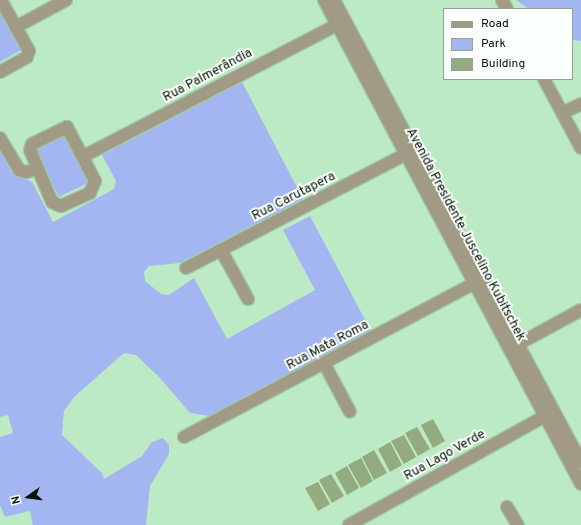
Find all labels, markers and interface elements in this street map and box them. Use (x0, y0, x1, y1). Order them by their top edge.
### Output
legend (443, 8, 573, 80)
text: Road (481, 16, 509, 32)
text: Park (481, 36, 506, 52)
street label: Rua Palmerândia (161, 46, 255, 106)
text: Building (481, 56, 525, 72)
street label: Avenida Presidente Juscelino Kubitschek (402, 126, 528, 344)
street label: Rua Carutapera (250, 169, 338, 225)
street label: Rua Mata Roma (284, 318, 372, 374)
street label: Rua Lago Verde (401, 427, 489, 485)
north arrow (8, 477, 48, 517)
text: N (9, 494, 24, 505)

